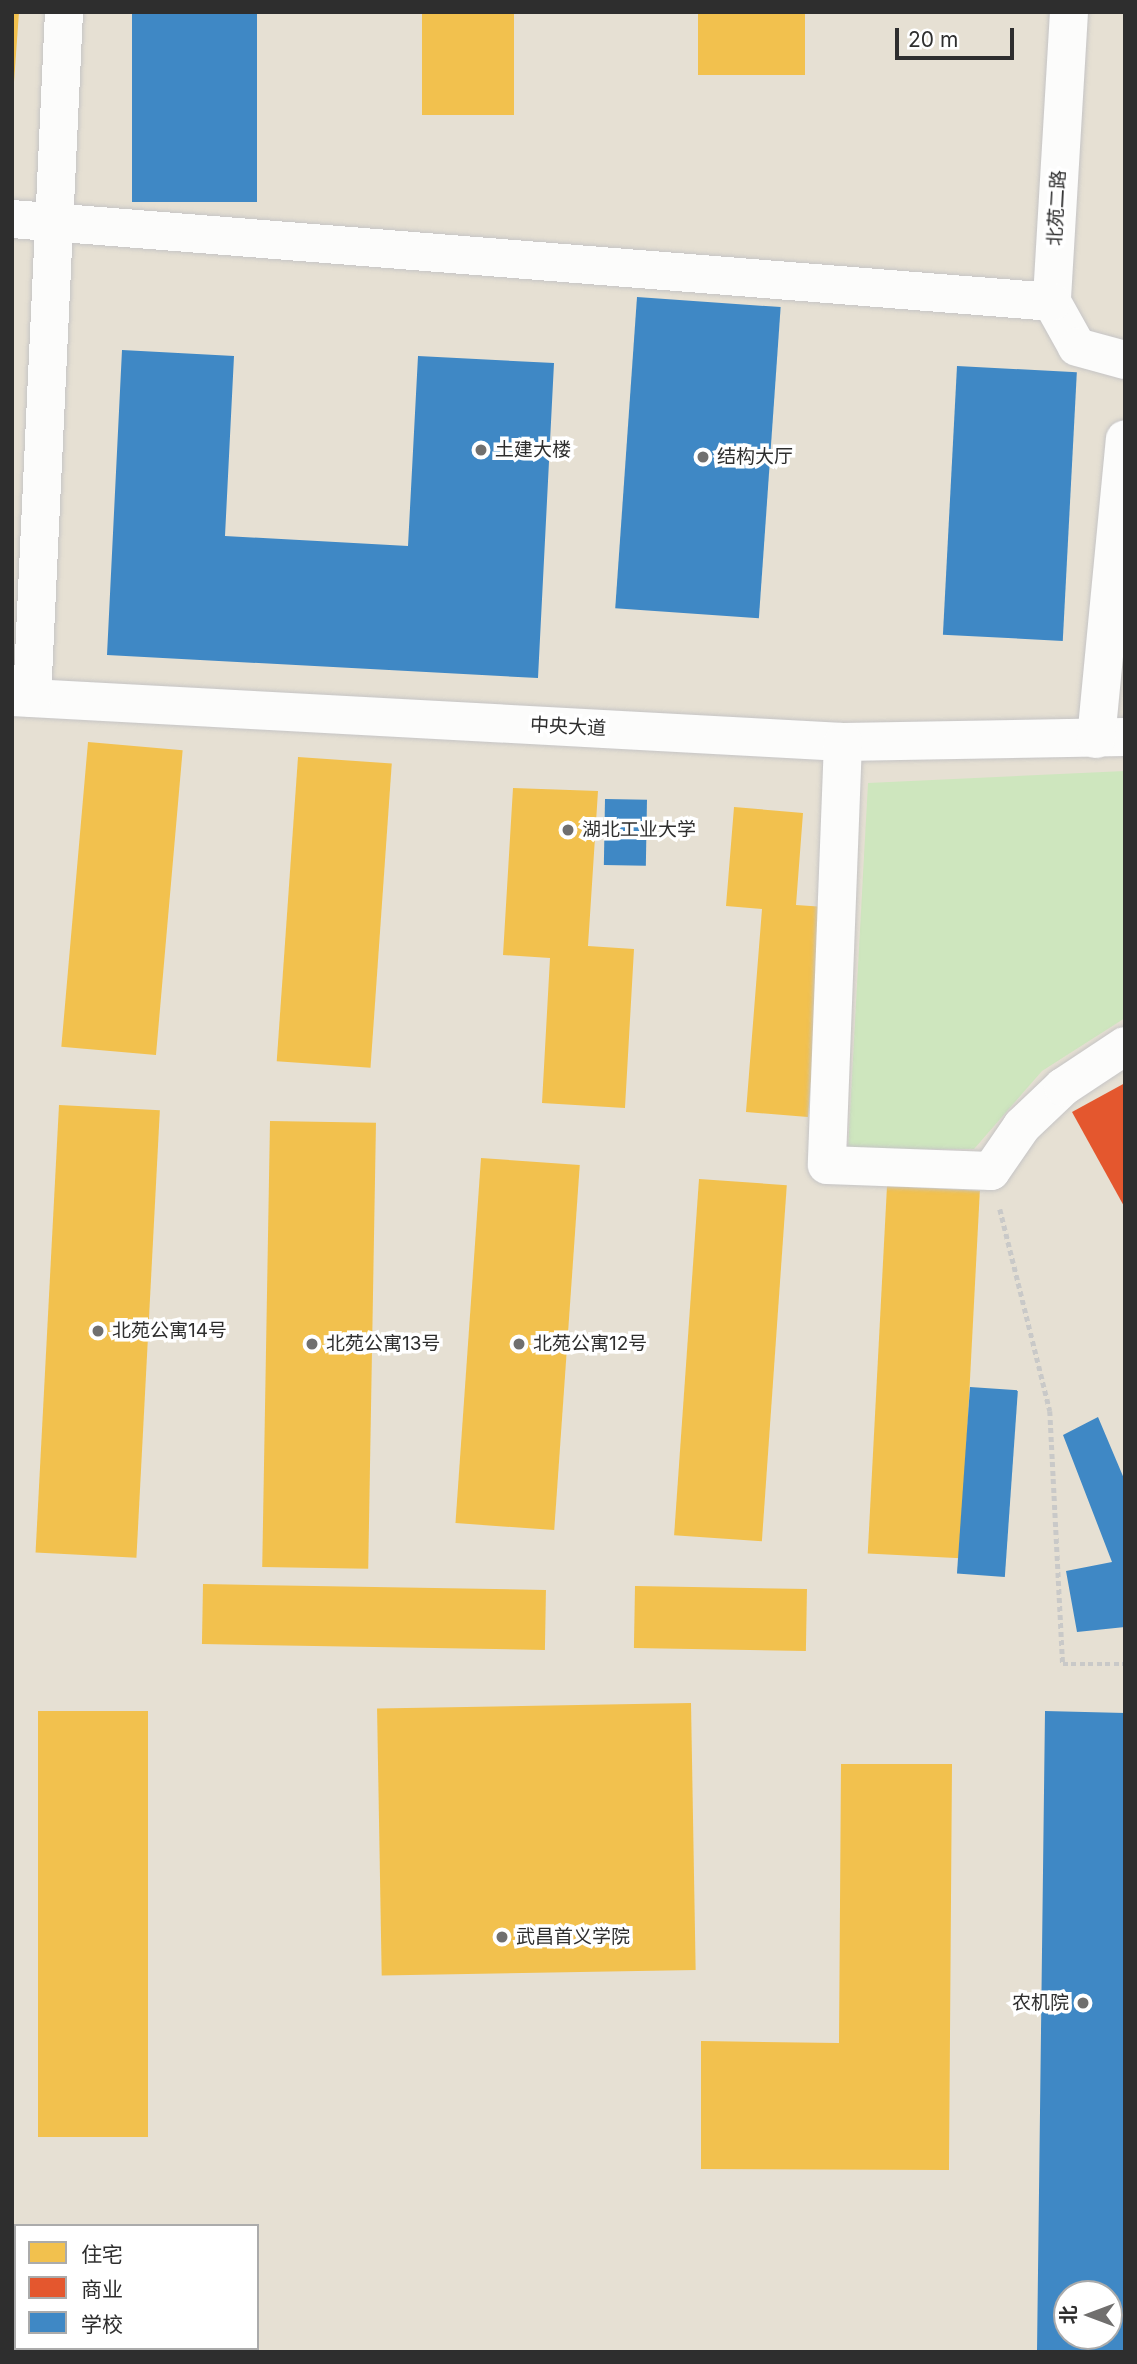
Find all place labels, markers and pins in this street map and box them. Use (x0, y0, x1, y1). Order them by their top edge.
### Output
place label: 土建大楼 (495, 439, 571, 461)
marker: 土建大楼 (473, 442, 489, 458)
place label: 结构大厅 (717, 446, 793, 468)
marker: 结构大厅 (695, 449, 711, 465)
place label: 湖北工业大学 (582, 819, 696, 841)
marker: 湖北工业大学 (560, 822, 576, 838)
place label: 北苑公寓14号 (112, 1320, 227, 1342)
marker: 北苑公寓14号 (90, 1323, 106, 1339)
place label: 北苑公寓13号 (326, 1333, 440, 1355)
place label: 北苑公寓12号 (533, 1333, 647, 1355)
marker: 北苑公寓13号 (304, 1336, 320, 1352)
marker: 北苑公寓12号 (511, 1336, 527, 1352)
place label: 武昌首义学院 (516, 1926, 630, 1948)
marker: 武昌首义学院 (494, 1929, 510, 1945)
place label: 农机院 (1012, 1992, 1069, 2014)
marker: 农机院 (1075, 1995, 1091, 2011)

